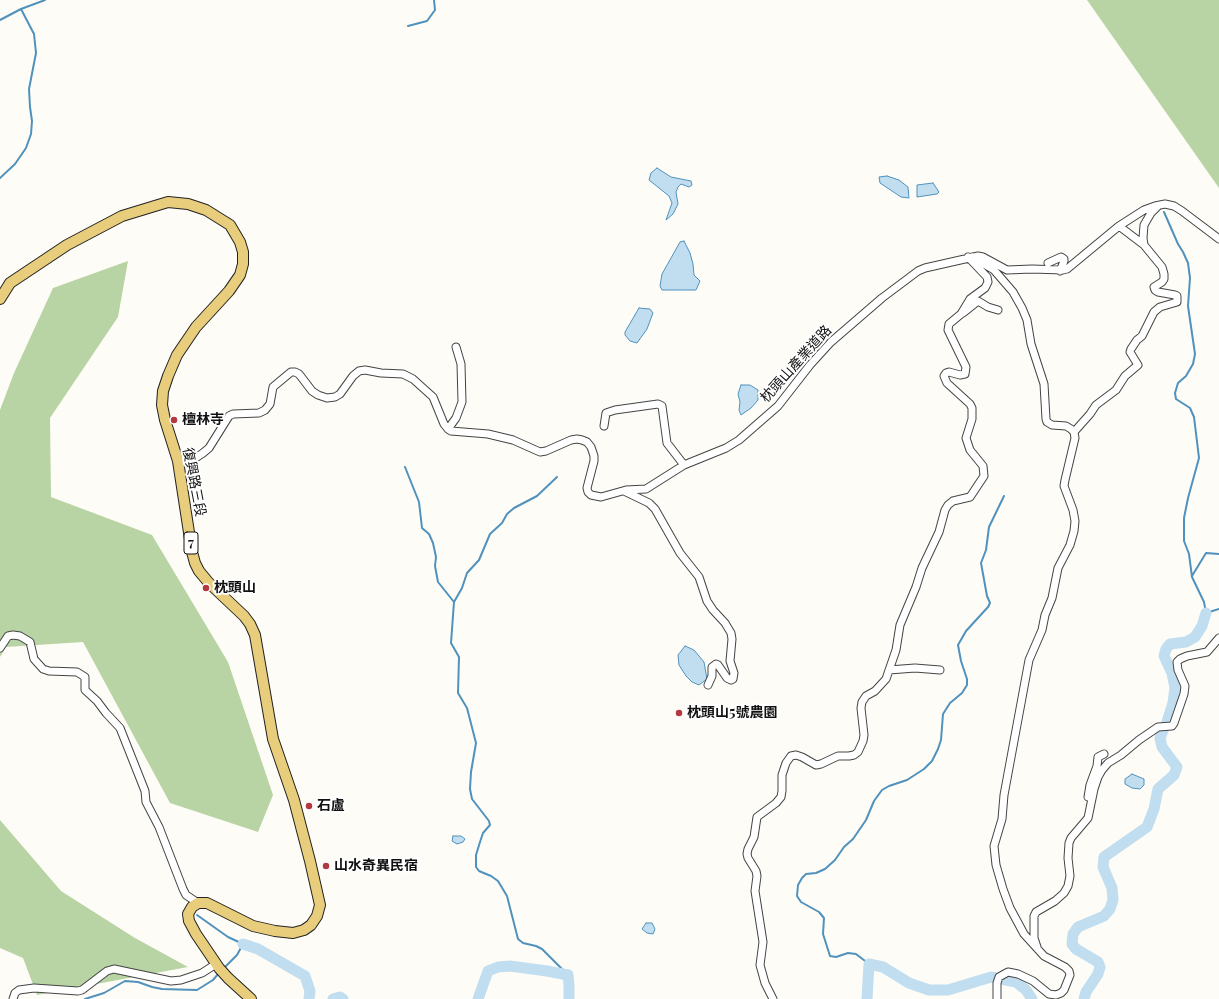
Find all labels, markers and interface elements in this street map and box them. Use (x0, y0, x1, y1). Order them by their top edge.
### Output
street label: 枕頭山產業道路 (757, 322, 835, 406)
place label: 檀林寺 (182, 412, 224, 428)
marker: 檀林寺 (169, 415, 179, 425)
street label: 復興路三段 (179, 446, 209, 518)
road number: 7 (184, 532, 198, 554)
place label: 枕頭山 (214, 580, 256, 596)
marker: 枕頭山 (201, 583, 211, 593)
place label: 枕頭山5號農園 (687, 705, 777, 721)
marker: 枕頭山5號農園 (674, 708, 684, 718)
place label: 石盧 (317, 798, 345, 814)
marker: 石盧 (304, 801, 314, 811)
place label: 山水奇異民宿 (334, 858, 418, 874)
marker: 山水奇異民宿 (321, 861, 331, 871)

